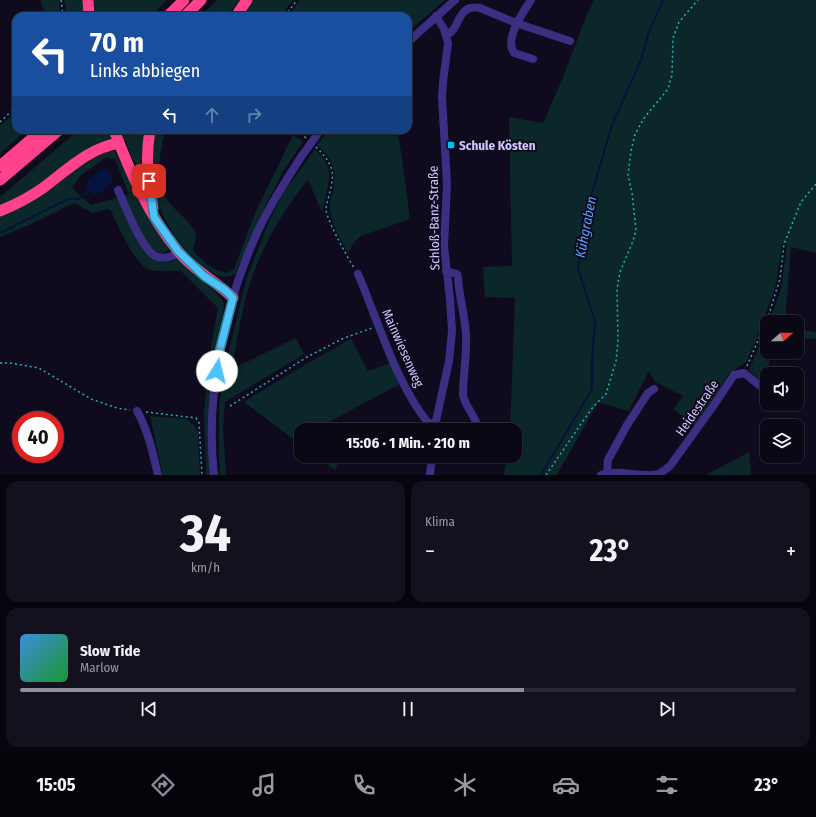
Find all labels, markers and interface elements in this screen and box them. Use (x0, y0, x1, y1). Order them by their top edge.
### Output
text: 70 m (90, 26, 144, 59)
icon: left (24, 28, 76, 80)
text: Links abbiegen (90, 60, 200, 82)
icon: left (159, 104, 181, 126)
icon: ahead (201, 104, 223, 126)
icon: right (243, 104, 265, 126)
place label: Schule Kösten (459, 138, 536, 153)
marker: Schule Kösten (446, 140, 456, 150)
pin (132, 164, 166, 198)
street label: Schloß-Banz-Straße (426, 166, 442, 270)
icon: arrive (138, 170, 160, 192)
water label: Kühgraben (572, 195, 600, 259)
street label: Mainwiesenweg (379, 307, 427, 390)
north arrow (760, 315, 804, 359)
map controls (760, 315, 804, 463)
position arrow (196, 350, 238, 392)
button: sound (760, 367, 804, 411)
street label: Heidestraße (672, 377, 722, 439)
speed limit sign: 40 (12, 411, 64, 463)
button: layers (760, 419, 804, 463)
text: 15:06 · 1 Min. · 210 m (346, 434, 470, 452)
text: 34 (180, 502, 231, 565)
text: Klima (425, 514, 455, 529)
text: 23° (589, 533, 632, 569)
text: − (425, 538, 435, 565)
text: + (786, 538, 796, 565)
text: km/h (191, 560, 220, 575)
text: Slow Tide (80, 642, 140, 660)
text: Marlow (80, 660, 119, 675)
icon: previous (138, 698, 160, 720)
icon: pause (397, 698, 419, 720)
icon: next (656, 698, 678, 720)
icon: directions (149, 771, 177, 799)
icon: music (250, 771, 278, 799)
icon: phone (350, 771, 378, 799)
icon: climate (451, 771, 479, 799)
icon: car (552, 771, 580, 799)
icon: filters (653, 771, 681, 799)
text: 15:05 (36, 774, 76, 796)
text: 23° (754, 774, 779, 796)

